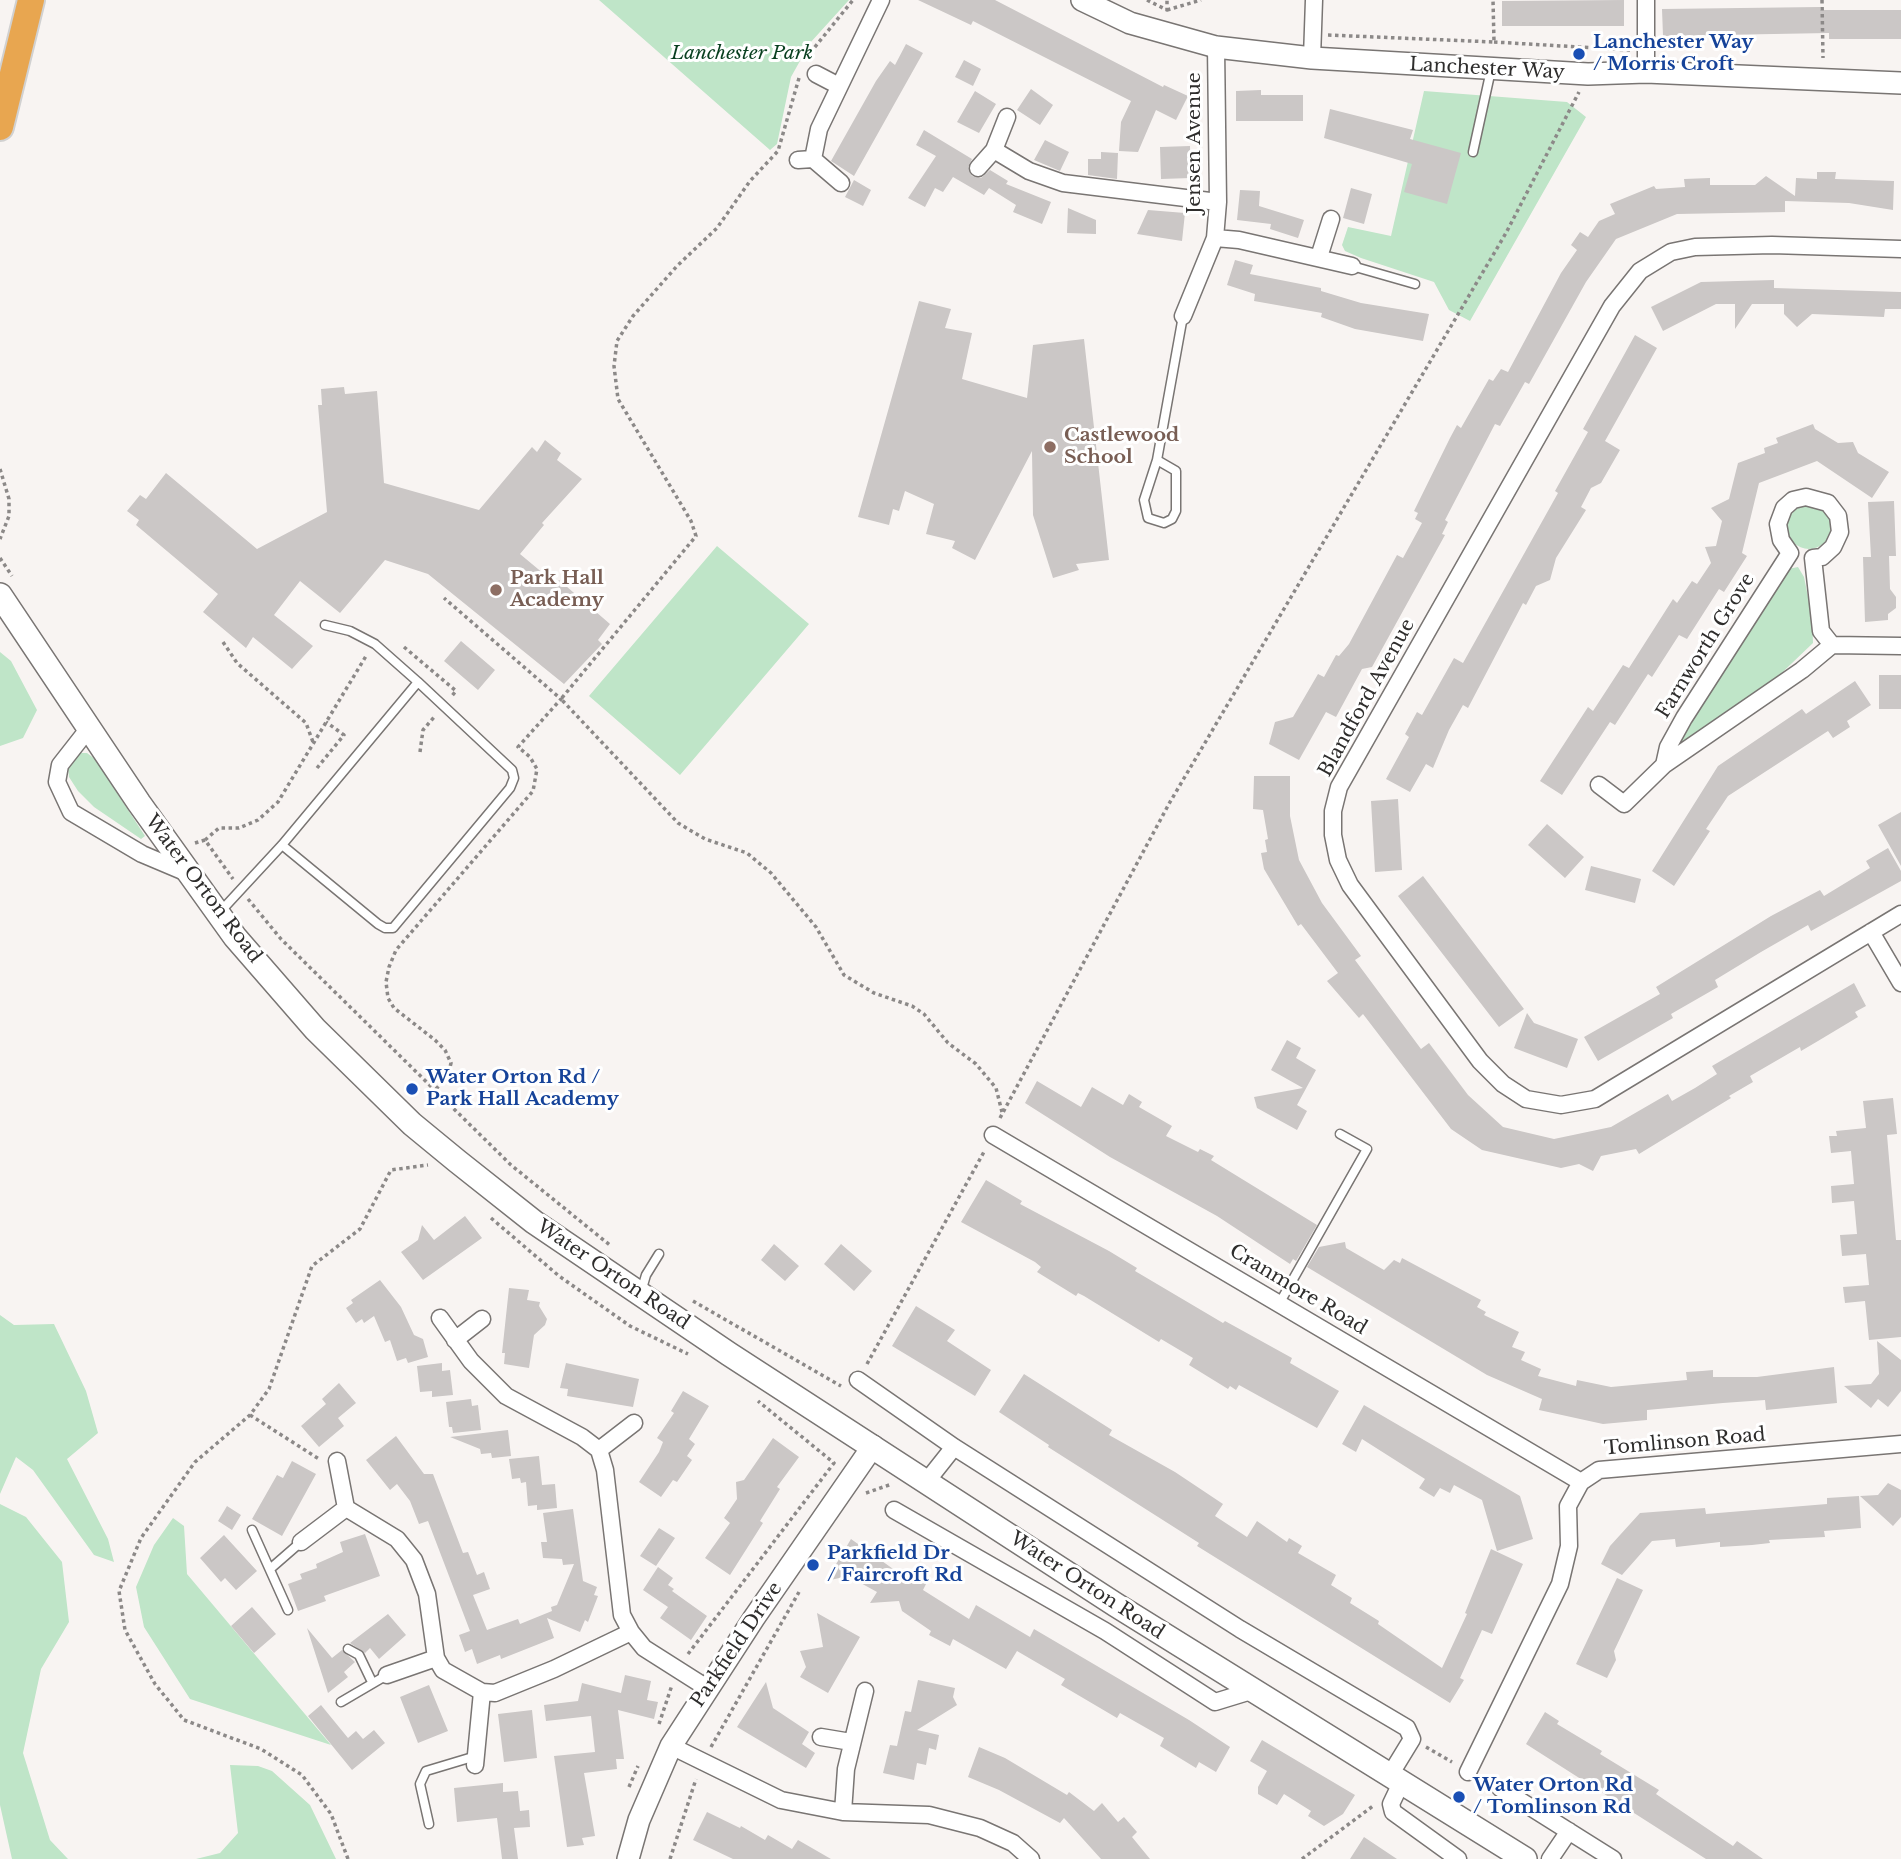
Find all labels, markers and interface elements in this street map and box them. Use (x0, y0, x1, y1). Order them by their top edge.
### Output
place label: Lanchester Way / Morris Croft (1593, 32, 1754, 76)
park label: Lanchester Park (671, 43, 813, 65)
marker: Lanchester Way / Morris Croft (1571, 46, 1587, 62)
street label: Lanchester Way (1409, 54, 1565, 84)
street label: Jensen Avenue (1184, 72, 1206, 214)
place label: Castlewood School (1064, 425, 1179, 469)
marker: Castlewood School (1042, 439, 1058, 455)
place label: Park Hall Academy (510, 568, 604, 612)
street label: Farnworth Grove (1652, 569, 1760, 723)
marker: Park Hall Academy (488, 582, 504, 598)
street label: Blandford Avenue (1314, 615, 1420, 781)
street label: Water Orton Road (140, 810, 266, 968)
place label: Water Orton Rd / Park Hall Academy (426, 1067, 619, 1111)
marker: Water Orton Rd / Park Hall Academy (404, 1081, 420, 1097)
street label: Water Orton Road (532, 1215, 694, 1335)
street label: Cranmore Road (1225, 1240, 1371, 1340)
street label: Tomlinson Road (1603, 1424, 1767, 1460)
street label: Water Orton Road (1006, 1528, 1168, 1644)
place label: Parkfield Dr / Faircroft Rd (827, 1543, 963, 1587)
marker: Parkfield Dr / Faircroft Rd (805, 1557, 821, 1573)
street label: Parkfield Drive (687, 1578, 787, 1712)
place label: Water Orton Rd / Tomlinson Rd (1473, 1775, 1633, 1819)
marker: Water Orton Rd / Tomlinson Rd (1451, 1789, 1467, 1805)

